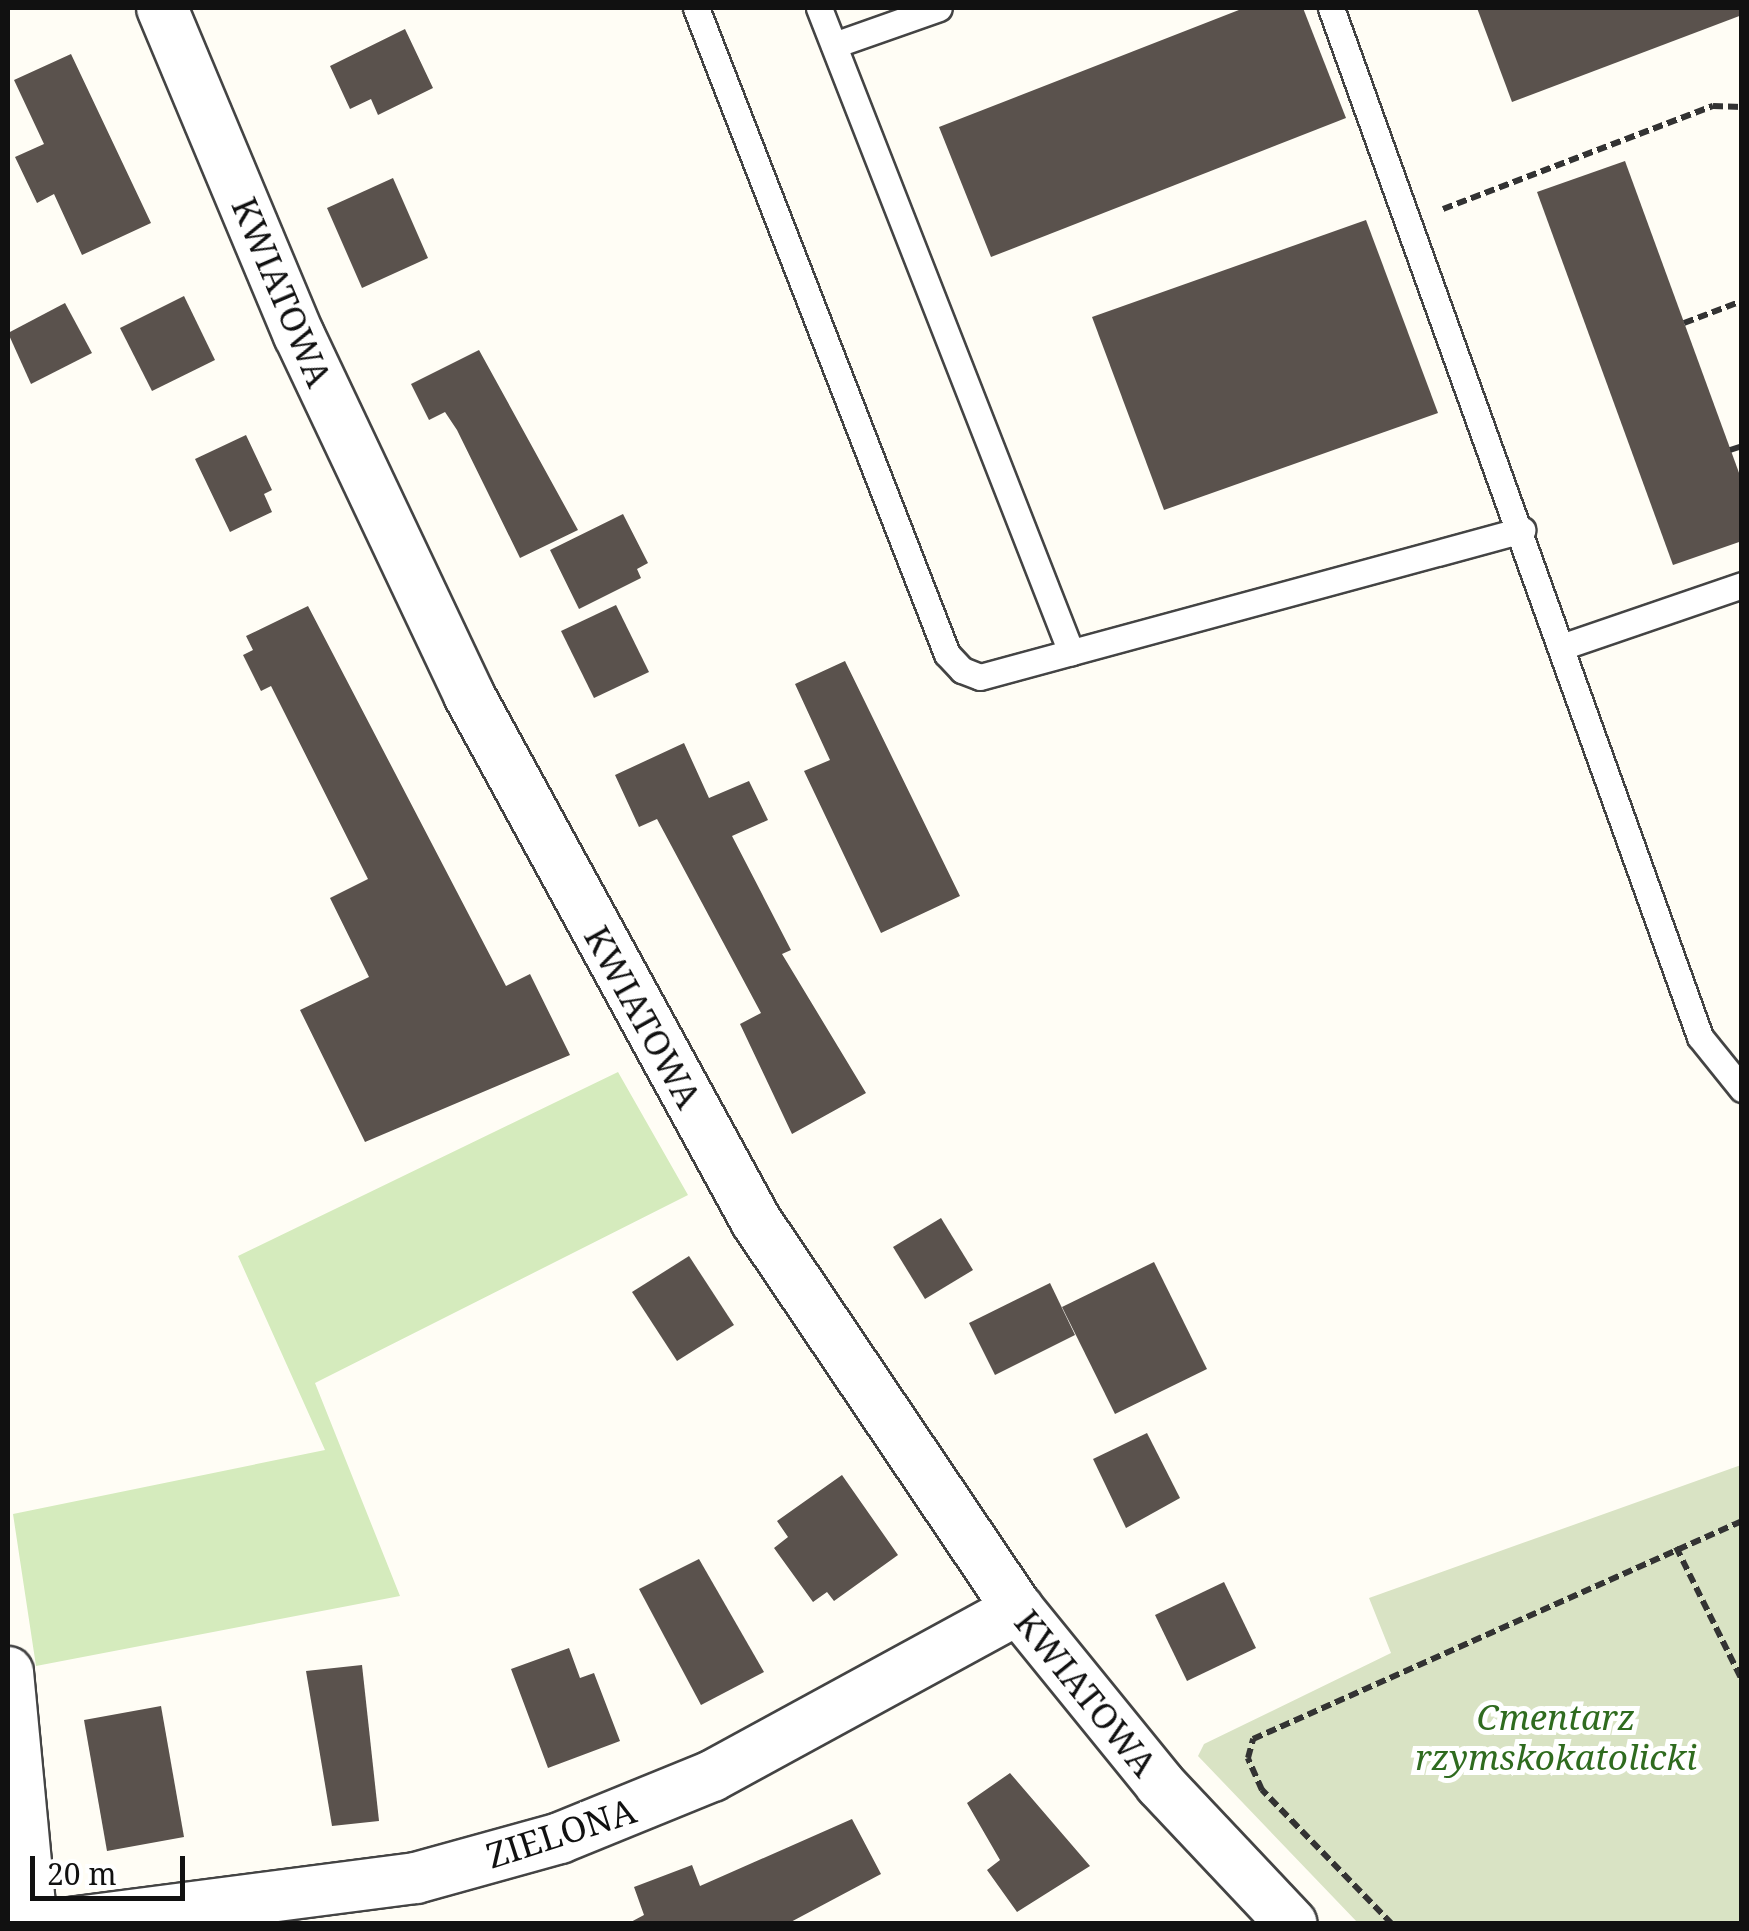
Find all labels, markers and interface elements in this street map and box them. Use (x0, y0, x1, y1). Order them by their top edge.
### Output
street label: KWIATOWA (223, 191, 341, 393)
street label: KWIATOWA (576, 919, 710, 1115)
street label: KWIATOWA (1006, 1602, 1166, 1784)
park label: Cmentarz rzymskokatolicki (1415, 1696, 1697, 1778)
street label: ZIELONA (481, 1789, 641, 1877)
scale bar (35, 1836, 190, 1898)
text: 20 m (47, 1853, 117, 1894)

